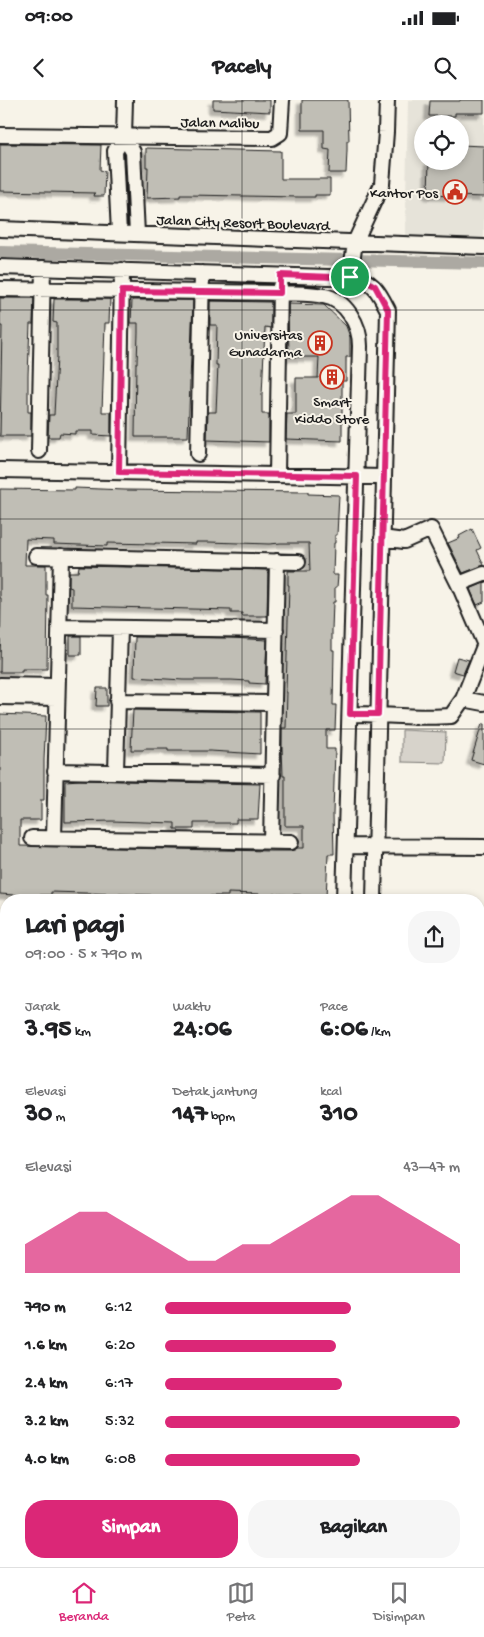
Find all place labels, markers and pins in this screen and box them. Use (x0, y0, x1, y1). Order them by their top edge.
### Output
public building icon: Kantor Pos (442, 179, 468, 205)
place label: Kantor Pos (370, 185, 438, 203)
pin (329, 256, 371, 298)
place label: Universitas Gunadarma (229, 327, 303, 362)
building icon: Universitas Gunadarma (307, 330, 333, 356)
building icon: Smart Kiddo Store (319, 364, 345, 390)
place label: Smart Kiddo Store (295, 394, 369, 429)

